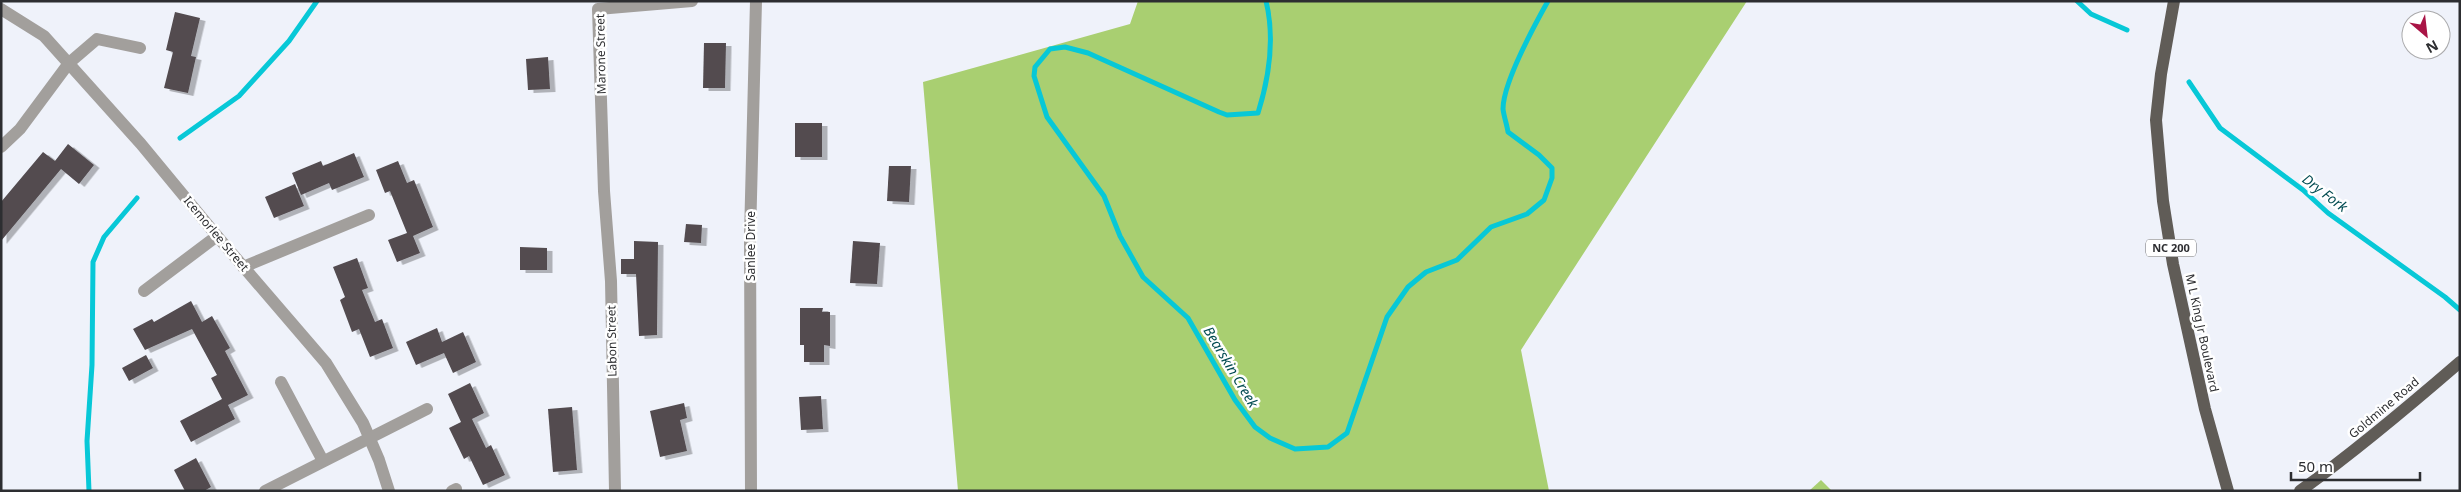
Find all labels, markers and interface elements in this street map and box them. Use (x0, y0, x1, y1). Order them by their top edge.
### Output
north arrow (2401, 10, 2451, 60)
street label: Marone Street (591, 13, 610, 94)
text: N (2423, 36, 2442, 58)
water label: Dry Fork (2299, 169, 2353, 217)
street label: Icemorlee Street (180, 192, 253, 275)
street label: Sanlee Drive (742, 211, 759, 281)
road number: NC 200 (2146, 240, 2196, 256)
street label: M L King Jr Boulevard (2182, 272, 2223, 393)
street label: Labon Street (602, 304, 621, 377)
water label: Bearskin Creek (1200, 323, 1264, 412)
street label: Goldmine Road (2345, 373, 2422, 442)
scale bar (2291, 450, 2420, 482)
text: 50 m (2298, 456, 2333, 476)

